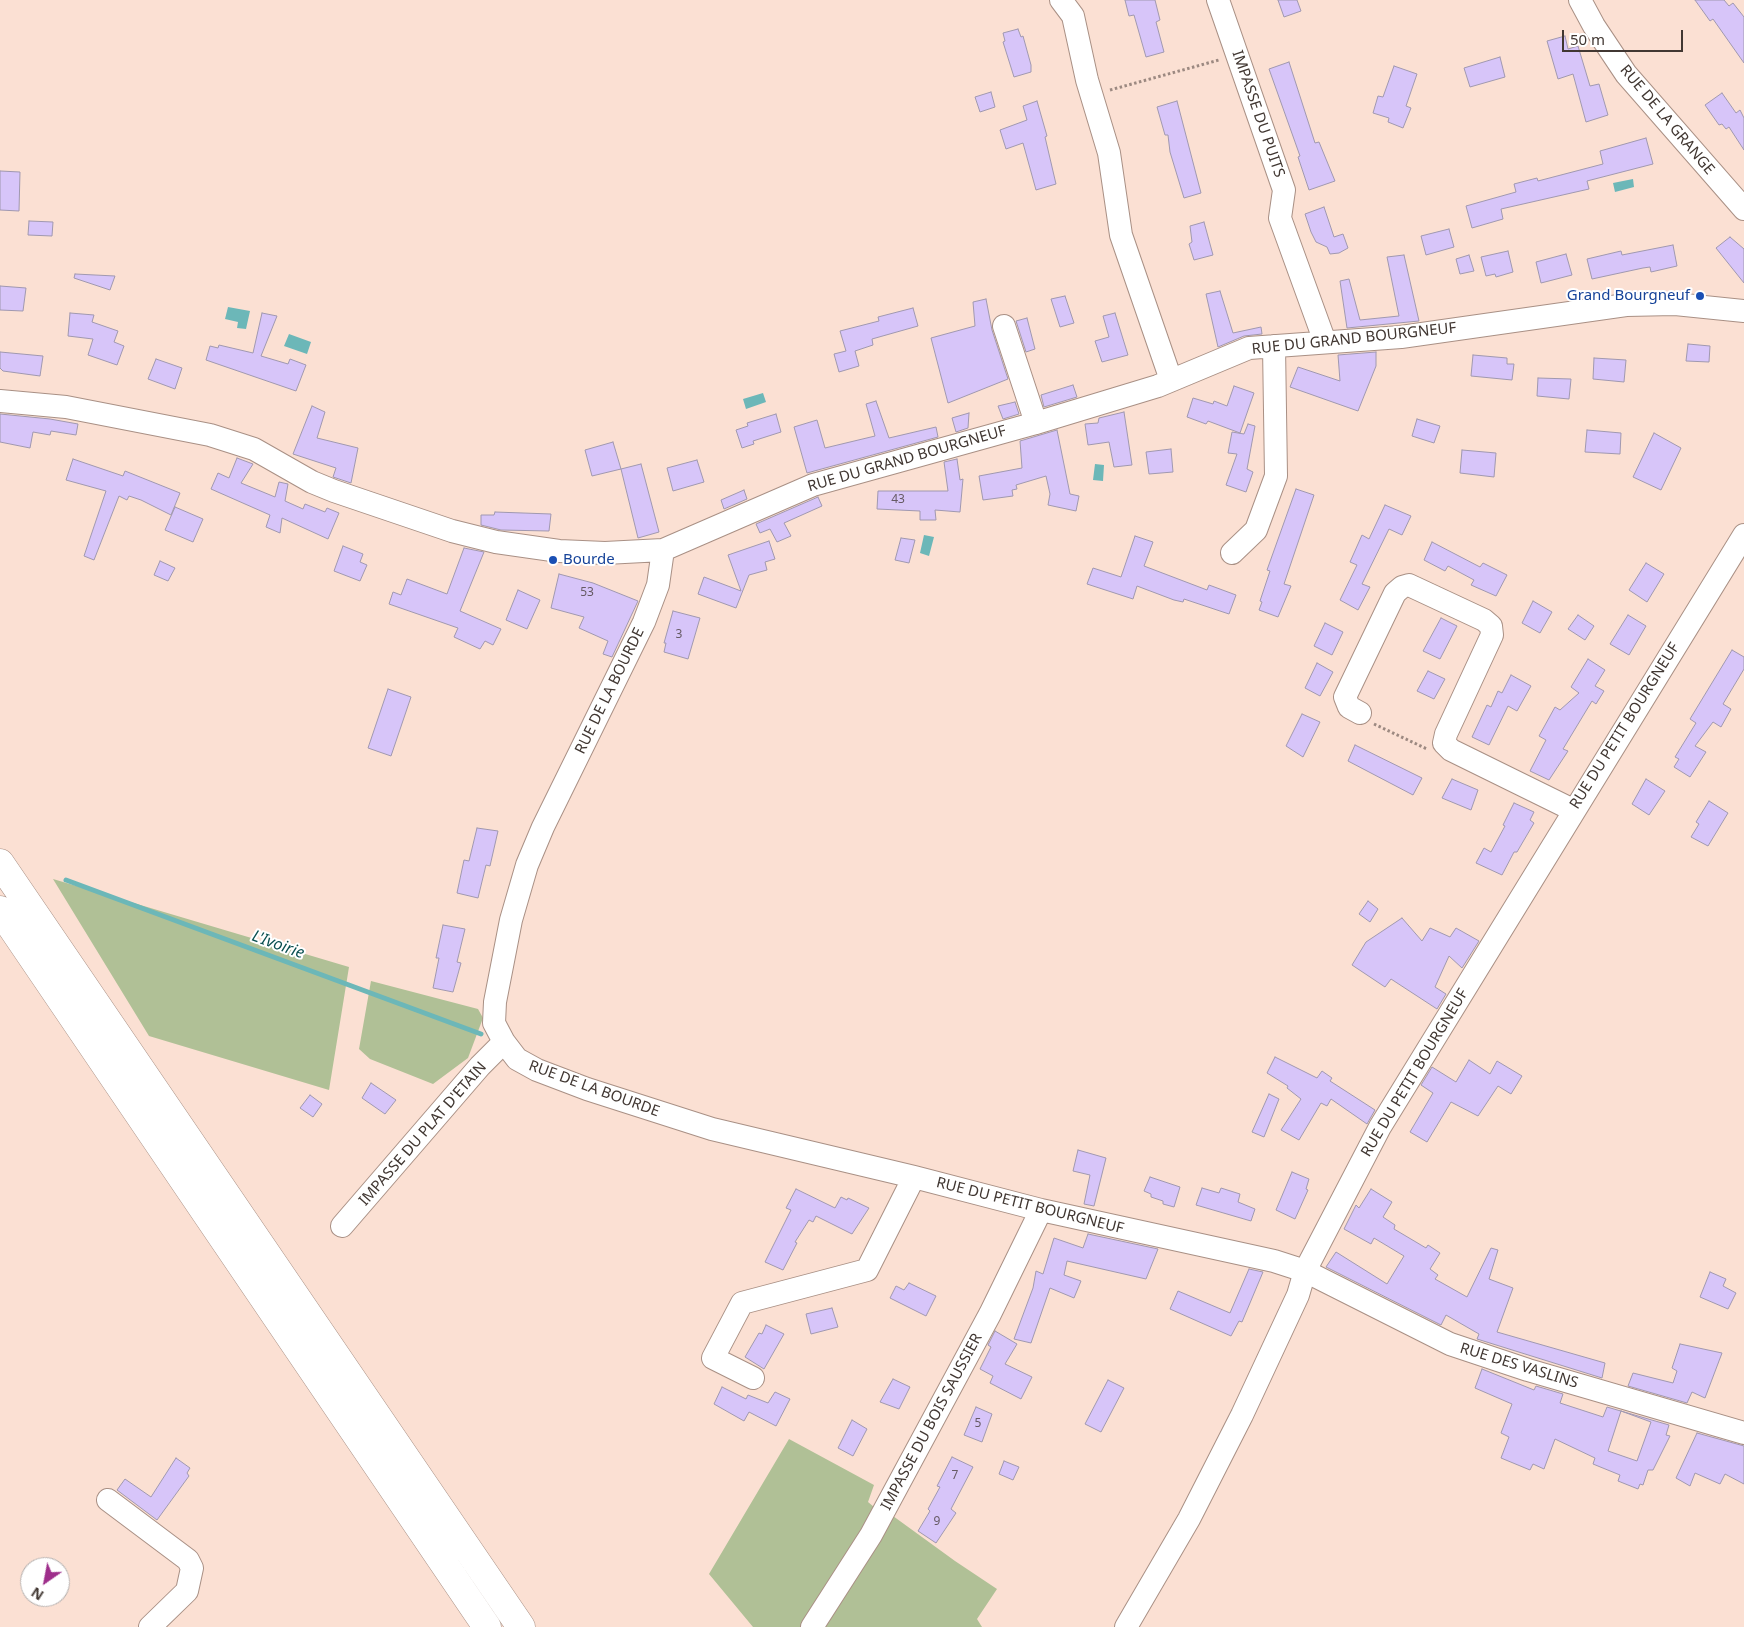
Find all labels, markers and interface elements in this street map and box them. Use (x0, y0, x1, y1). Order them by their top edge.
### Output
scale bar (1564, 20, 1685, 52)
text: 50 m (1570, 29, 1605, 49)
street label: IMPASSE DU PUITS (1228, 48, 1288, 180)
street label: RUE DE LA GRANGE (1616, 62, 1718, 178)
place label: Grand Bourgneuf (1567, 287, 1690, 305)
marker: Grand Bourgneuf (1694, 290, 1706, 302)
street label: RUE DU GRAND BOURGNEUF (1251, 319, 1457, 359)
street label: RUE DU GRAND BOURGNEUF (806, 422, 1008, 496)
house number: 43 (891, 493, 905, 507)
place label: Bourde (563, 551, 615, 569)
marker: Bourde (547, 554, 559, 566)
house number: 53 (580, 586, 594, 600)
street label: RUE DE LA BOURDE (572, 625, 648, 757)
house number: 3 (676, 628, 682, 642)
street label: RUE DU PETIT BOURGNEUF (1566, 640, 1684, 812)
water label: L'Ivoirie (249, 927, 307, 963)
street label: RUE DU PETIT BOURGNEUF (1358, 986, 1472, 1160)
street label: RUE DE LA BOURDE (526, 1057, 662, 1121)
street label: IMPASSE DU PLAT D'ETAIN (356, 1058, 490, 1210)
street label: RUE DU PETIT BOURGNEUF (934, 1174, 1126, 1238)
street label: IMPASSE DU BOIS SAUSSIER (878, 1330, 986, 1514)
street label: RUE DES VASLINS (1458, 1339, 1580, 1393)
house number: 5 (975, 1417, 981, 1431)
house number: 7 (952, 1469, 958, 1483)
house number: 9 (934, 1515, 940, 1529)
north arrow (20, 1557, 70, 1607)
text: N (27, 1583, 47, 1605)

